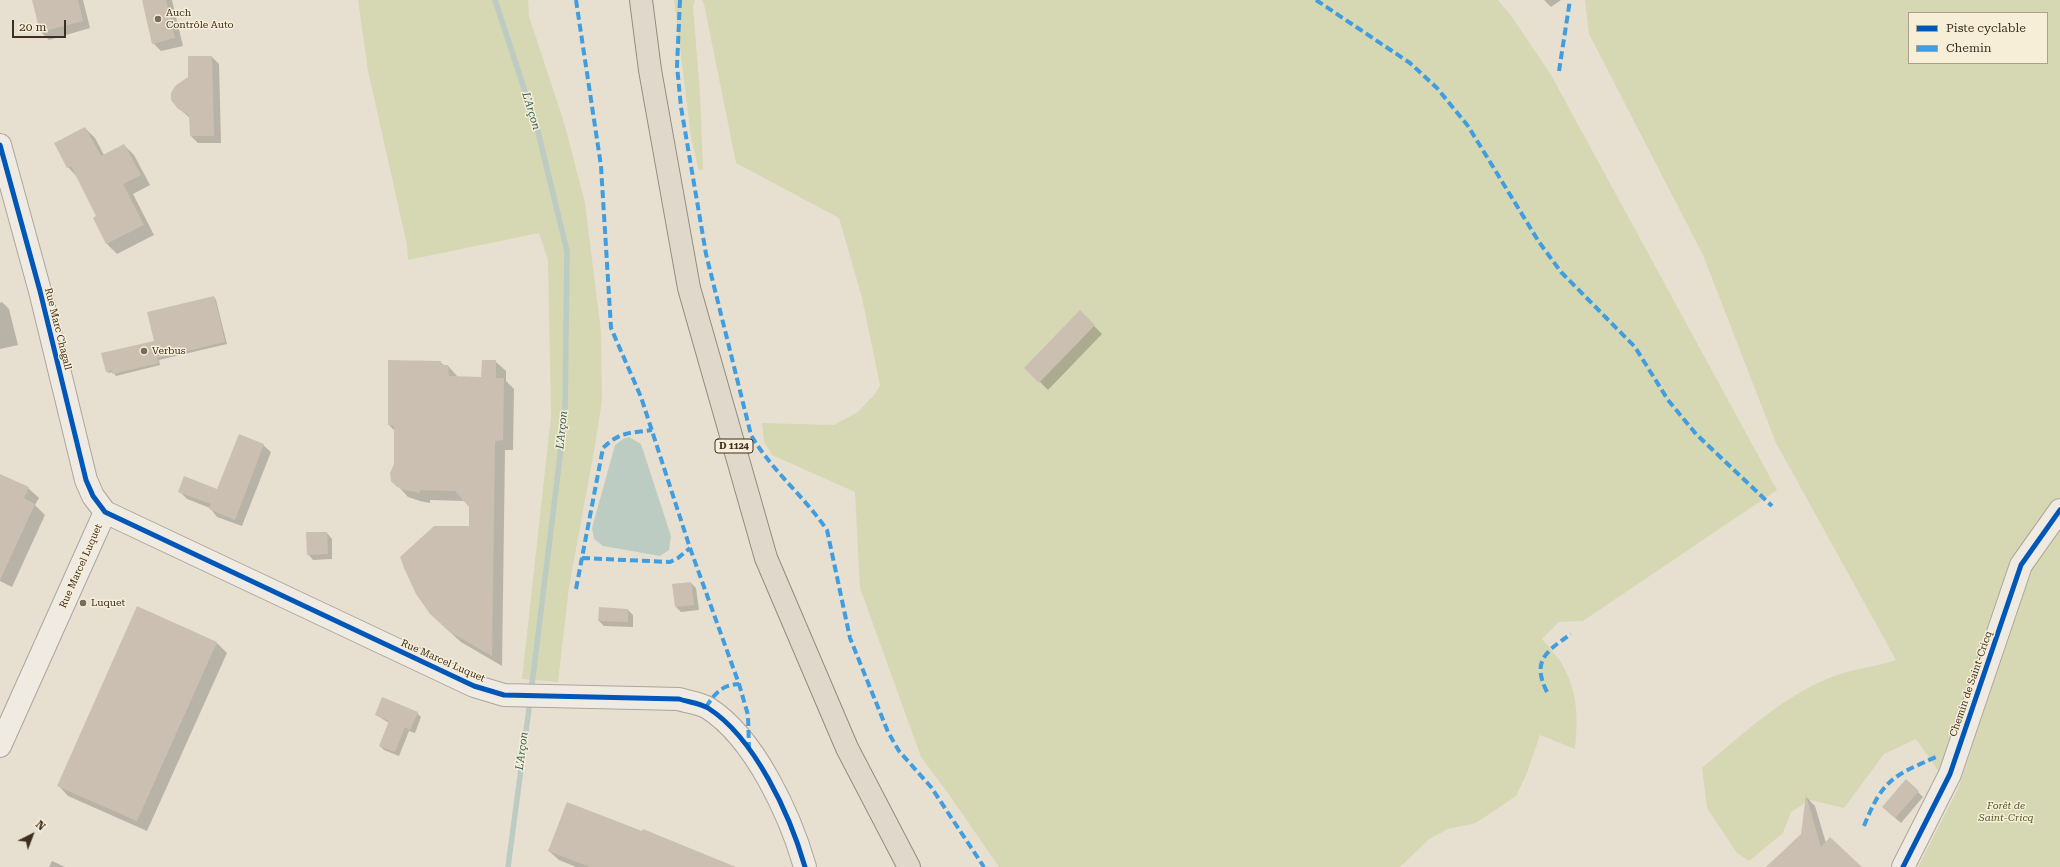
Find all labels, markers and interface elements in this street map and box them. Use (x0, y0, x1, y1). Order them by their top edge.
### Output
place label: Auch Contrôle Auto (166, 7, 234, 30)
scale bar (14, 12, 68, 38)
legend (1908, 12, 2048, 64)
marker: Auch Contrôle Auto (153, 14, 163, 24)
text: 20 m (19, 20, 46, 34)
text: Piste cyclable (1946, 21, 2026, 35)
text: Chemin (1946, 41, 1991, 55)
water label: L'Arçon (519, 91, 543, 131)
street label: Rue Marc Chagall (42, 287, 74, 371)
place label: Verbus (152, 345, 185, 357)
marker: Verbus (139, 346, 149, 356)
water label: L'Arçon (553, 410, 571, 450)
road number: D 1124 (715, 439, 753, 453)
street label: Rue Marcel Luquet (57, 522, 105, 610)
place label: Luquet (91, 597, 125, 609)
marker: Luquet (78, 598, 88, 608)
street label: Chemin de Saint-Cricq (1947, 630, 1995, 738)
street label: Rue Marcel Luquet (399, 637, 487, 685)
water label: L'Arçon (513, 731, 531, 771)
park label: Forêt de Saint-Cricq (1978, 800, 2034, 824)
north arrow (12, 815, 52, 855)
text: N (33, 818, 48, 833)

